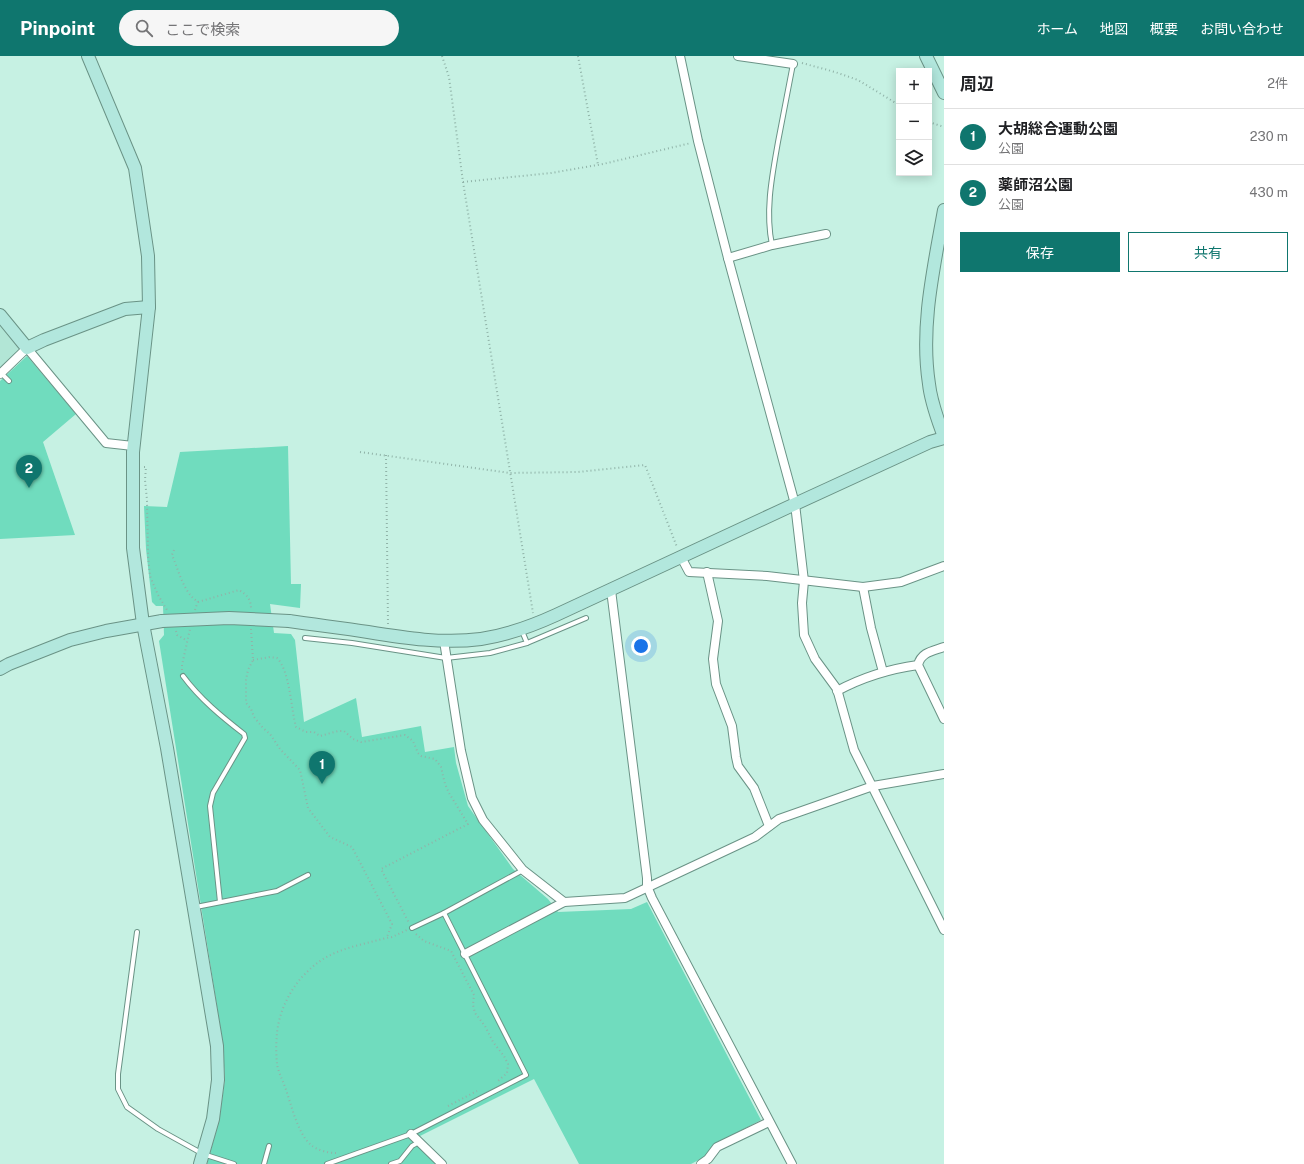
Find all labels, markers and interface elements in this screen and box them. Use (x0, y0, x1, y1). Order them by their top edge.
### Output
search box (119, 10, 399, 46)
text: Pinpoint (20, 17, 95, 39)
icon: search (133, 17, 155, 39)
text: ここで検索 (165, 21, 240, 38)
text: ホーム (1036, 21, 1078, 37)
text: 地図 (1100, 21, 1128, 37)
text: 概要 (1150, 21, 1178, 37)
text: お問い合わせ (1200, 21, 1284, 37)
map controls (896, 68, 932, 176)
button: + (896, 68, 932, 104)
text: 周辺 (960, 74, 994, 94)
text: 2件 (1267, 76, 1288, 91)
button: − (896, 104, 932, 140)
text: 大胡総合運動公園 (998, 120, 1118, 137)
text: 1 (970, 129, 976, 144)
text: 230 m (1250, 129, 1288, 144)
button: layers (896, 140, 932, 176)
text: 公園 (998, 141, 1024, 156)
text: 薬師沼公園 (998, 176, 1073, 193)
text: 2 (969, 185, 977, 200)
text: 430 m (1249, 185, 1288, 200)
text: 公園 (998, 197, 1024, 212)
button: 保存 (960, 232, 1120, 272)
button: 共有 (1128, 232, 1288, 272)
pin: 2 (16, 455, 42, 488)
your location (631, 636, 651, 656)
pin: 1 (309, 751, 335, 784)

